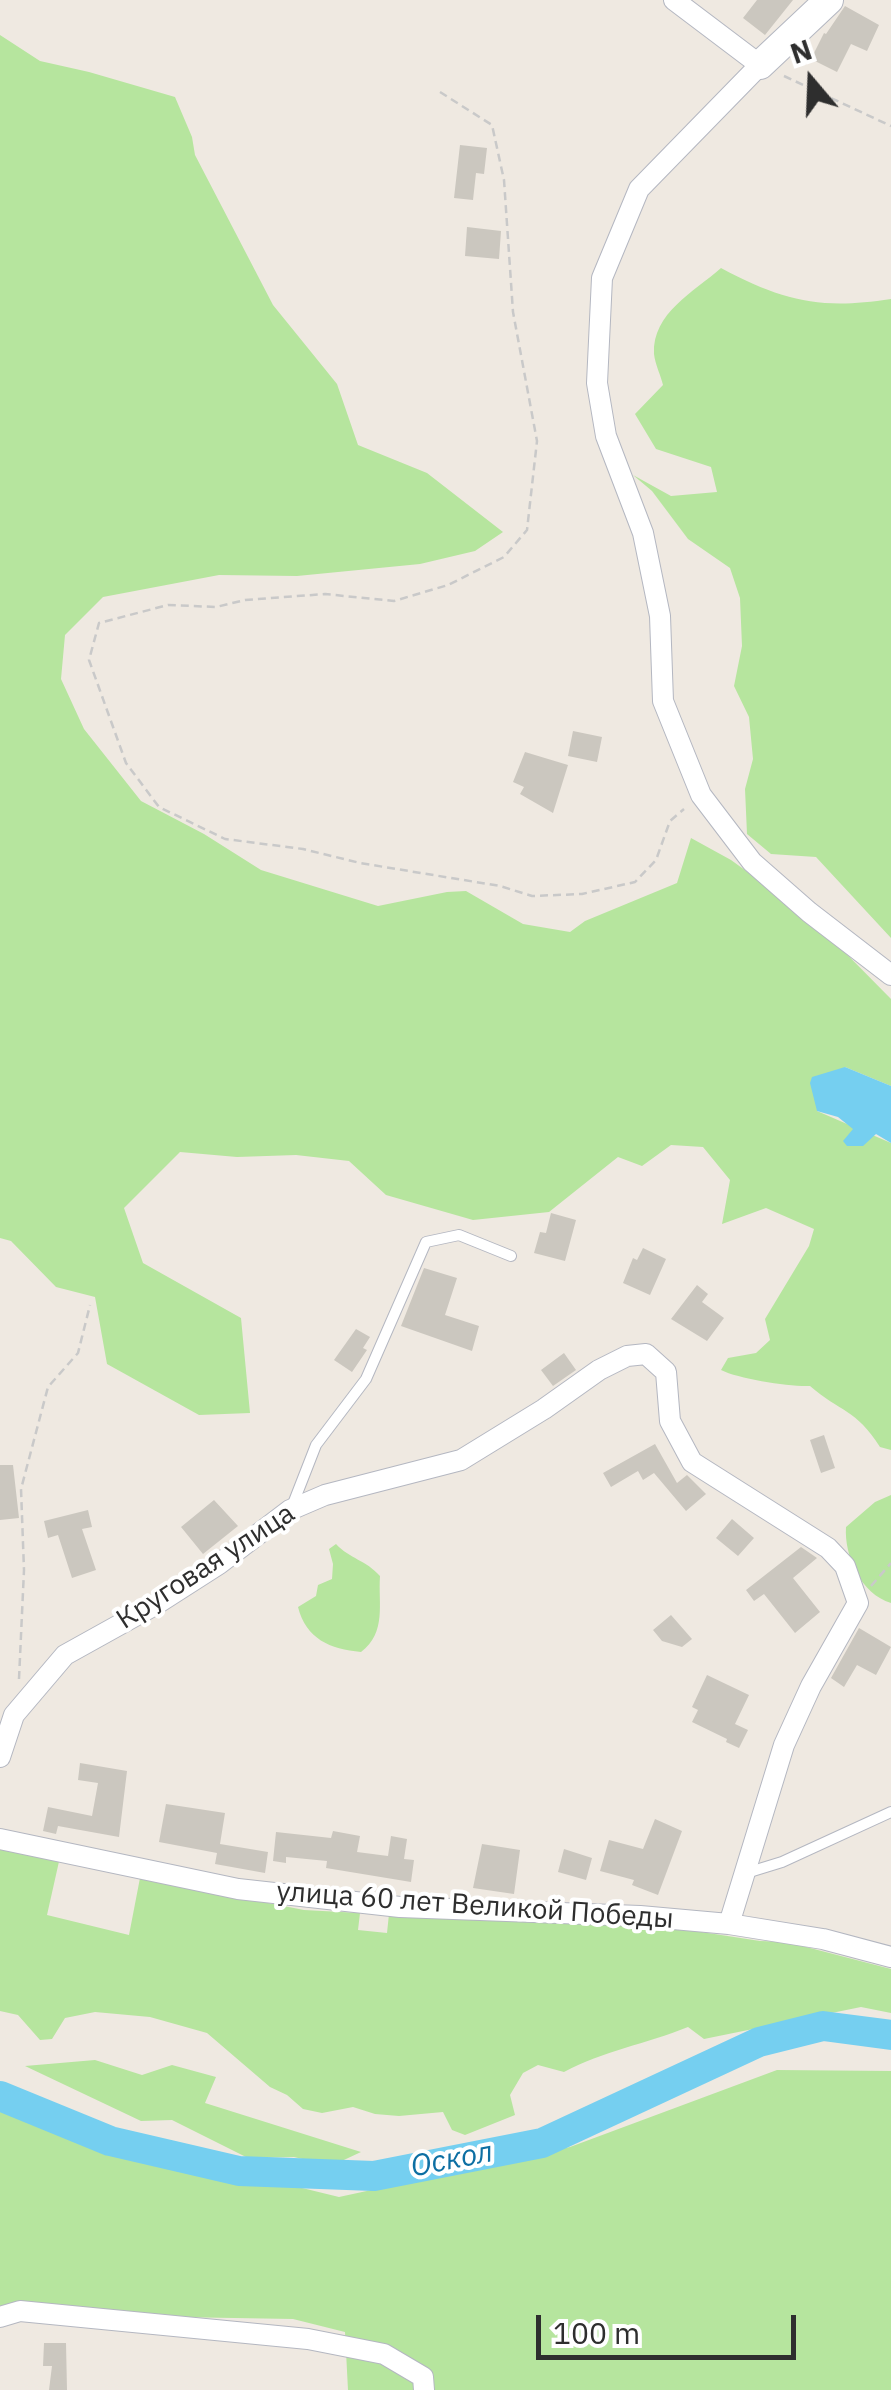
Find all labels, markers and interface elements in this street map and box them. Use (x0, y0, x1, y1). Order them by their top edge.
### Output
north arrow (761, 30, 861, 130)
text: N (785, 30, 817, 72)
street label: Круговая улица (111, 1497, 301, 1637)
street label: улица 60 лет Великой Победы (275, 1875, 675, 1937)
water label: Оскол (408, 2134, 496, 2186)
scale bar (541, 2295, 801, 2357)
text: 100 m (553, 2313, 640, 2352)

